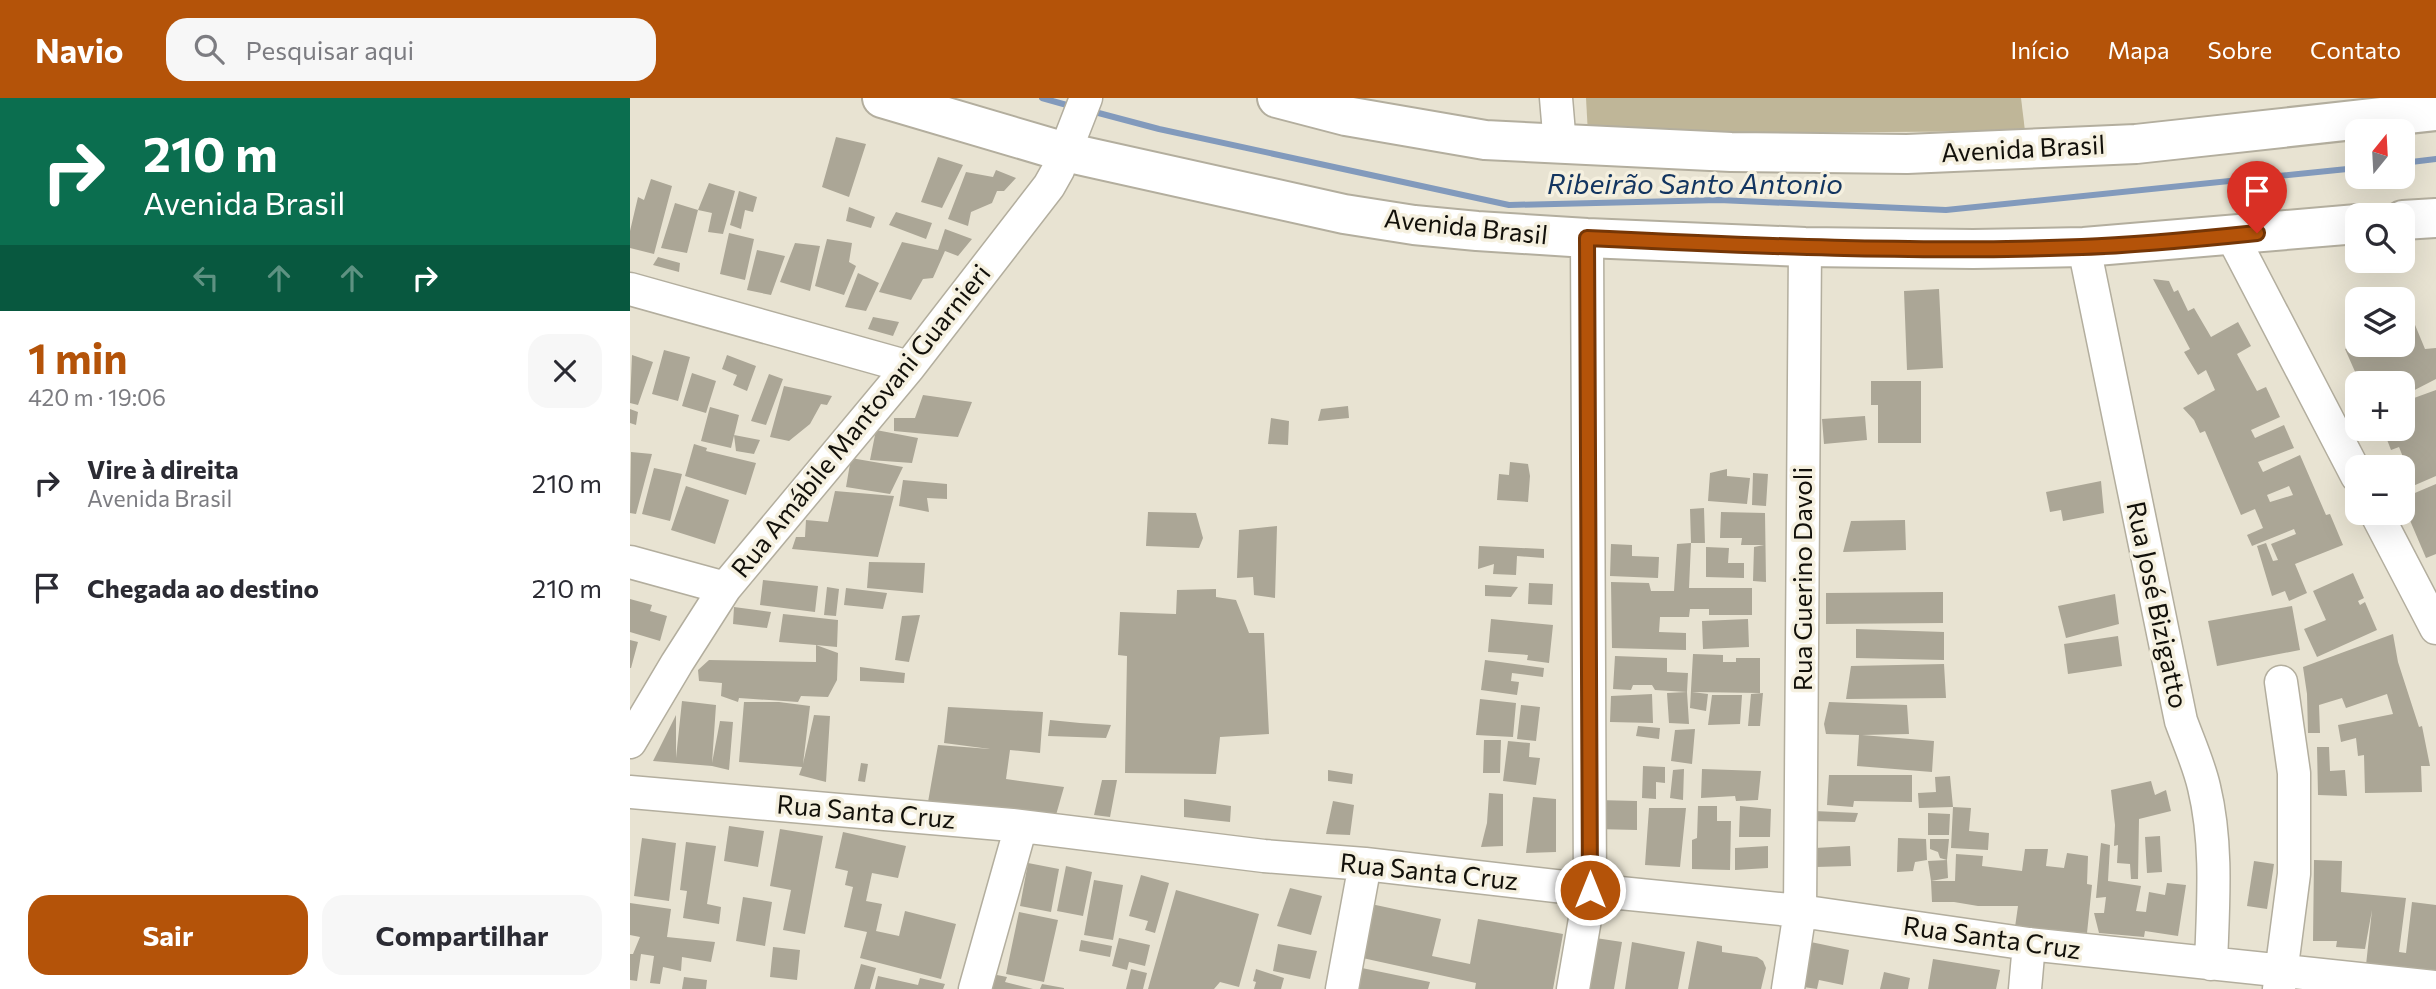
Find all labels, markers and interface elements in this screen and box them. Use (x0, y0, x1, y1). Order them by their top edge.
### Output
search box (166, 18, 656, 81)
text: Navio (35, 29, 124, 70)
icon: search (190, 30, 228, 68)
text: Pesquisar aqui (246, 34, 414, 65)
text: Início (2011, 35, 2070, 64)
text: Mapa (2108, 35, 2170, 64)
text: Sobre (2208, 35, 2272, 64)
text: Contato (2310, 35, 2401, 64)
north arrow (2345, 119, 2415, 189)
map controls (2345, 119, 2415, 525)
text: 210 m (143, 122, 278, 182)
icon: right (28, 126, 119, 217)
street label: Avenida Brasil (1940, 128, 2106, 167)
pin (2227, 161, 2287, 233)
water label: Ribeirão Santo Antonio (1547, 166, 1843, 200)
icon: arrive (2238, 172, 2276, 210)
text: Avenida Brasil (143, 182, 345, 222)
street label: Avenida Brasil (1383, 202, 1549, 250)
button: search (2345, 203, 2415, 273)
street label: Rua Amábile Mantovani Guarnieri (724, 257, 996, 583)
icon: left (187, 259, 225, 297)
icon: ahead (260, 259, 298, 297)
icon: ahead (333, 259, 371, 297)
icon: right (406, 259, 444, 297)
button: layers (2345, 287, 2415, 357)
text: 1 min (28, 331, 128, 383)
button: close (528, 334, 602, 408)
button: + (2345, 371, 2415, 441)
text: 420 m · 19:06 (28, 383, 166, 411)
text: Vire à direita (87, 453, 239, 484)
button: − (2345, 455, 2415, 525)
icon: right (28, 464, 66, 502)
text: 210 m (532, 467, 602, 498)
street label: Rua Guerino Davoli (1786, 467, 1817, 691)
text: Avenida Brasil (87, 484, 232, 512)
street label: Rua José Bizigatto (2121, 498, 2196, 711)
icon: arrive (28, 569, 66, 607)
text: Chegada ao destino (87, 572, 319, 603)
text: 210 m (532, 572, 602, 603)
street label: Rua Santa Cruz (776, 787, 957, 834)
street label: Rua Santa Cruz (1339, 846, 1520, 895)
position arrow (1553, 853, 1627, 927)
button: Sair (28, 895, 308, 975)
button: Compartilhar (322, 895, 602, 975)
street label: Rua Santa Cruz (1901, 909, 2083, 964)

